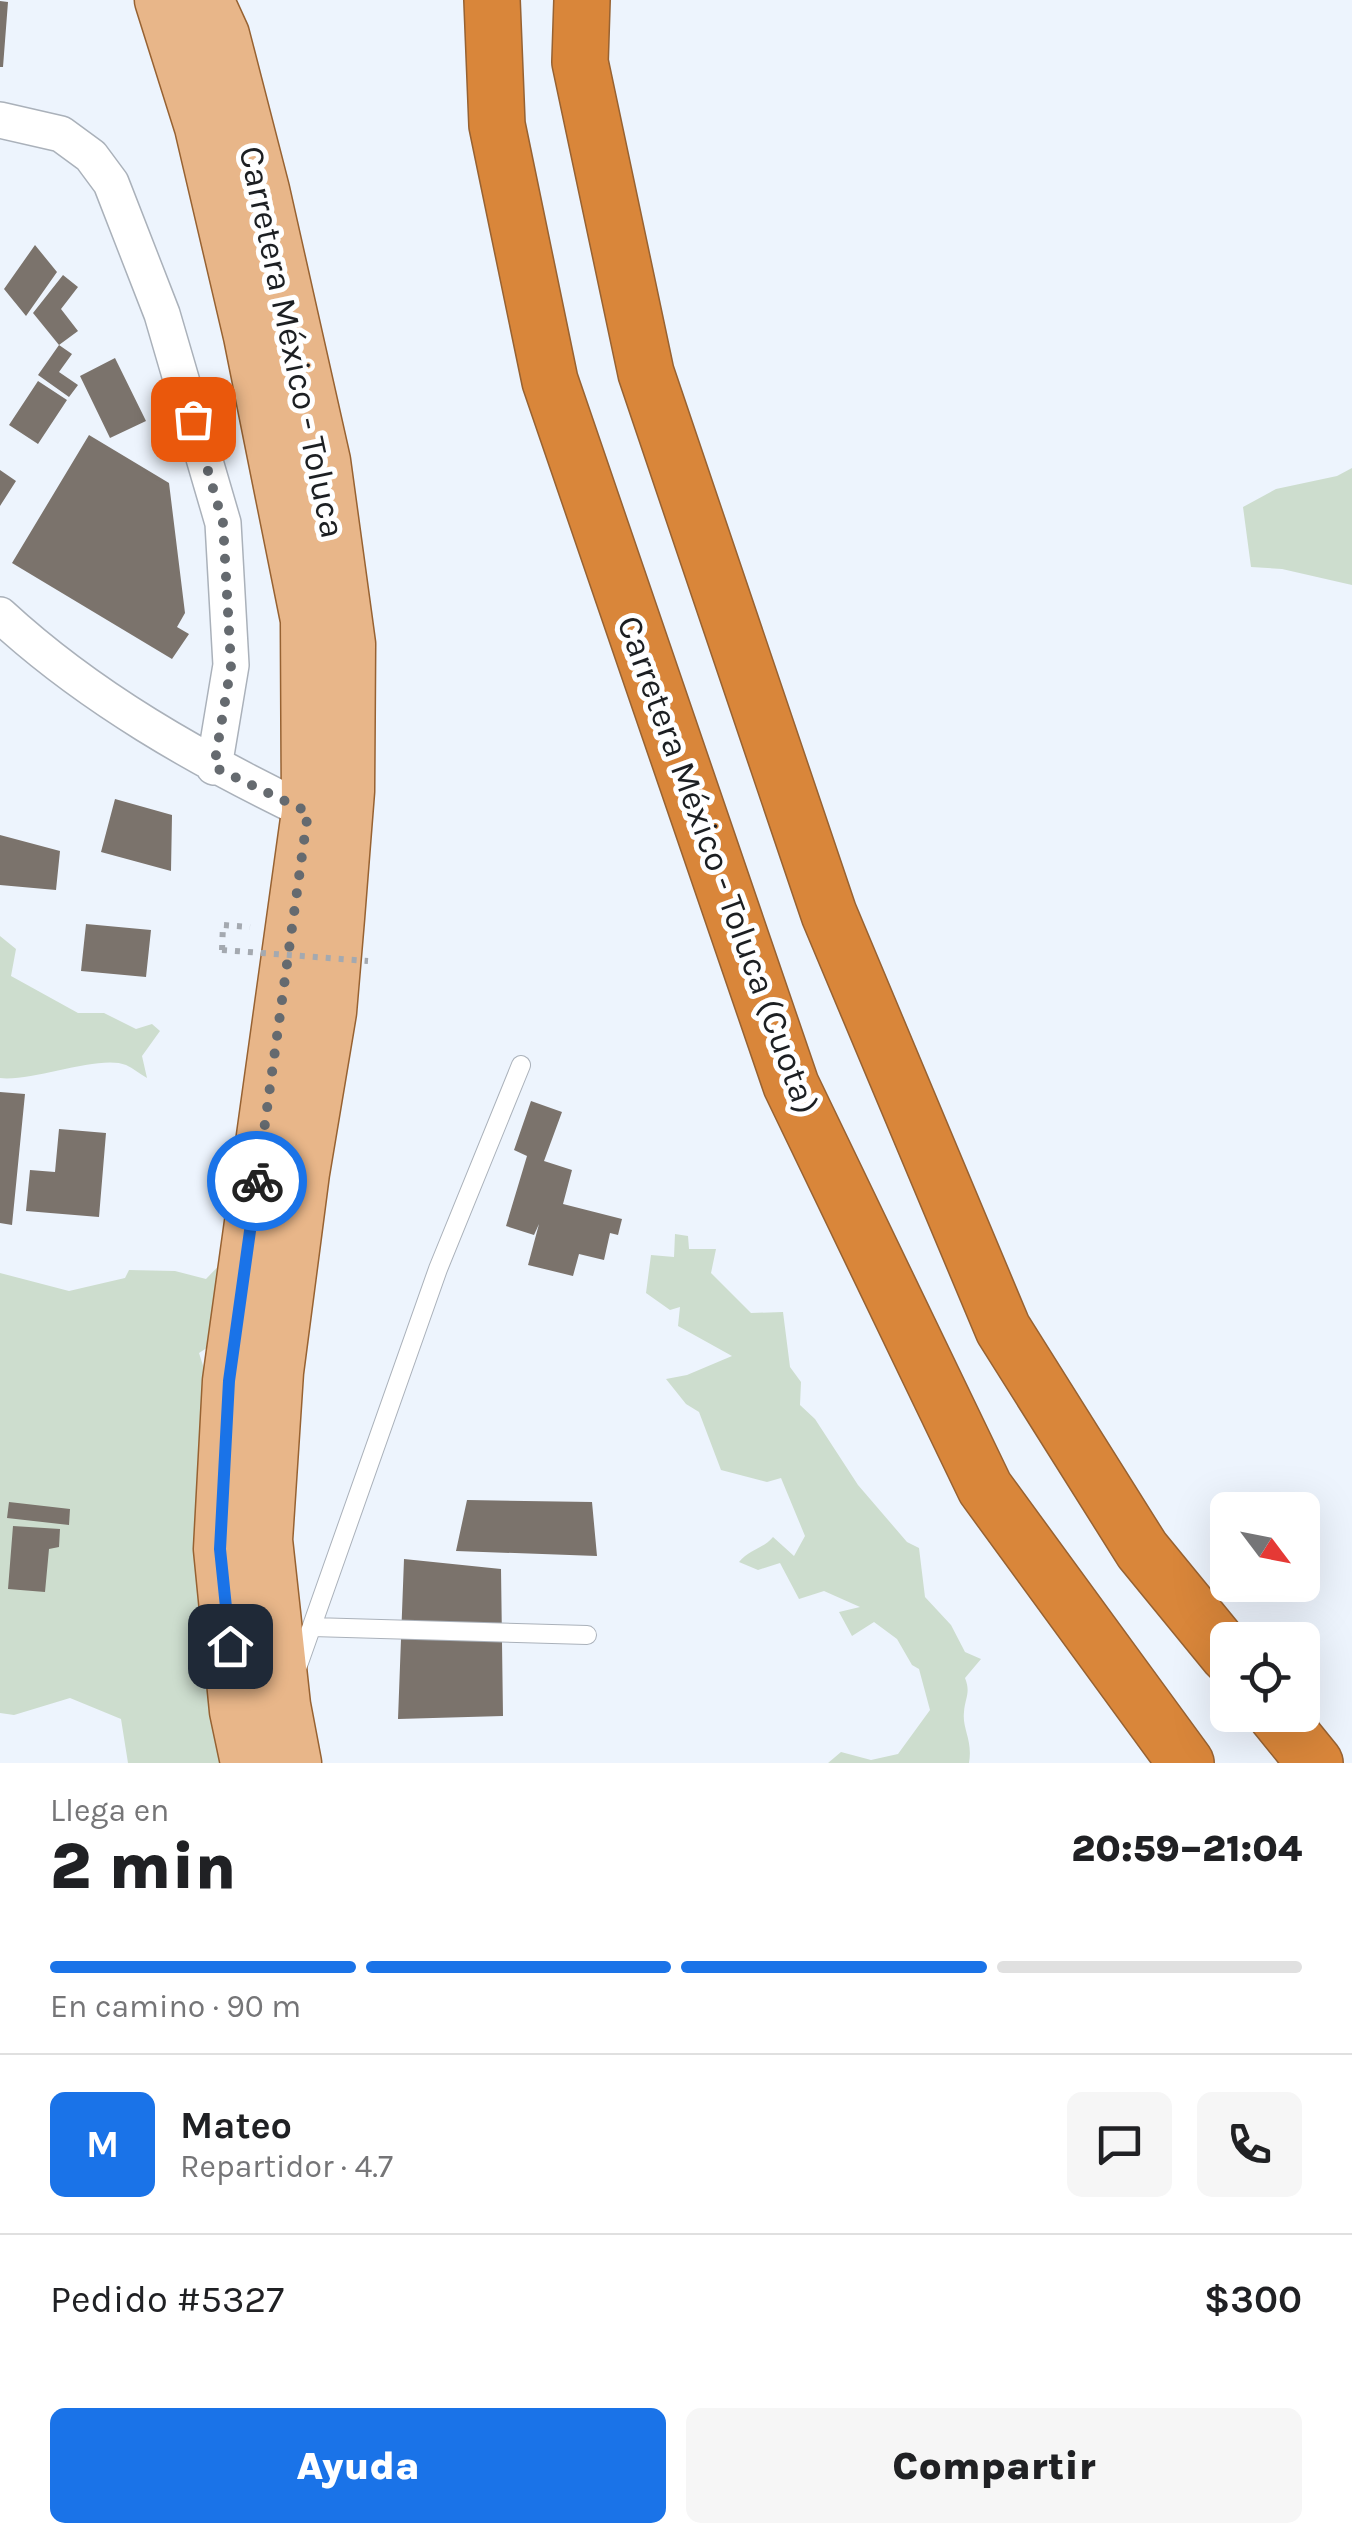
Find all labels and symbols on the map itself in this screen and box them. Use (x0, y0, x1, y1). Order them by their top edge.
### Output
street label: Carretera México - Toluca (230, 142, 354, 542)
pin (151, 377, 236, 462)
street label: Carretera México - Toluca (Cuota) (609, 610, 827, 1120)
courier (207, 1131, 307, 1231)
north arrow (1210, 1492, 1320, 1602)
pin (188, 1604, 273, 1689)

